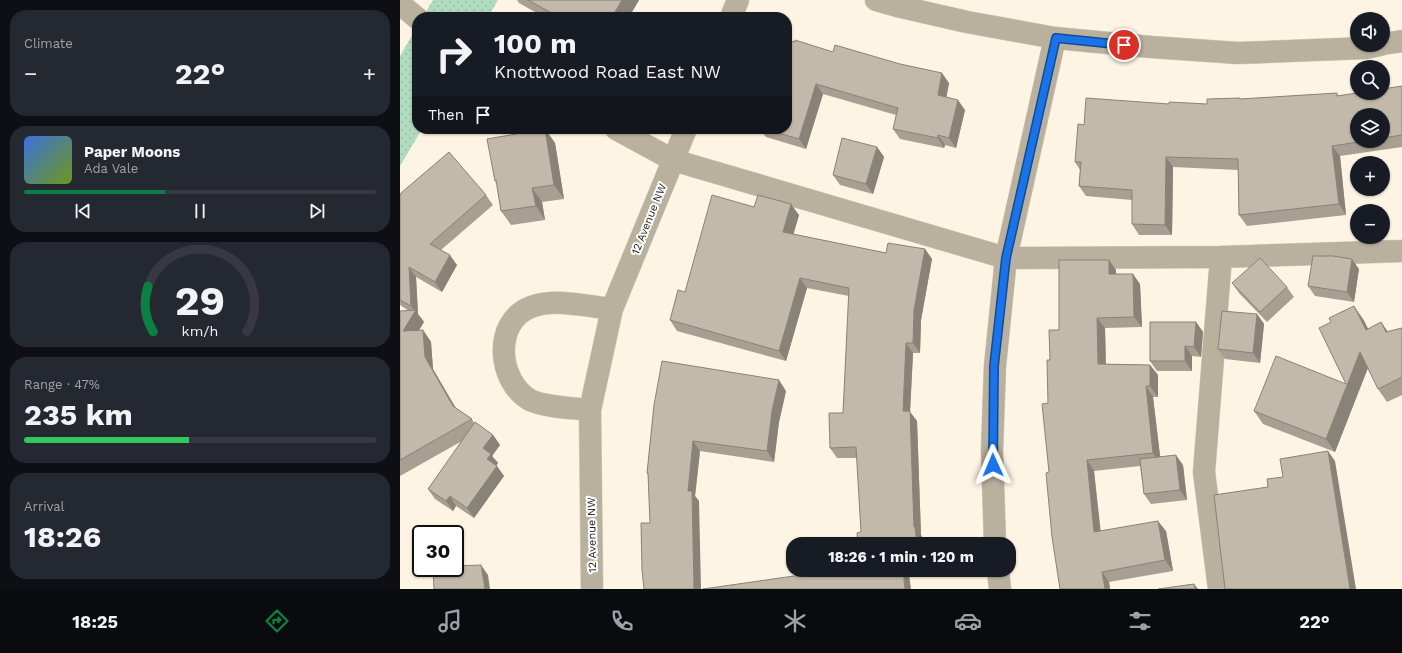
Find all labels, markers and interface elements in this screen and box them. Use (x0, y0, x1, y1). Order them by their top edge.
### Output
map controls (1350, 12, 1390, 244)
button: sound (1350, 12, 1390, 52)
text: 100 m (494, 27, 577, 60)
icon: right (428, 28, 480, 80)
pin (1107, 28, 1141, 62)
icon: arrive (1113, 34, 1135, 56)
text: Climate (24, 36, 73, 51)
text: 22° (175, 56, 225, 91)
button: search (1350, 60, 1390, 100)
text: − (24, 61, 37, 86)
text: + (363, 61, 376, 86)
text: Knottwood Road East NW (494, 61, 721, 82)
icon: arrive (472, 104, 494, 126)
text: Then (428, 106, 464, 124)
button: layers (1350, 108, 1390, 148)
text: Paper Moons (84, 143, 180, 161)
button: + (1350, 156, 1390, 196)
text: Ada Vale (84, 161, 138, 176)
street label: 12 Avenue NW (629, 181, 669, 256)
icon: previous (72, 200, 94, 222)
icon: pause (189, 200, 211, 222)
icon: next (306, 200, 328, 222)
button: − (1350, 204, 1390, 244)
text: 29 (175, 276, 225, 325)
text: km/h (182, 323, 218, 339)
text: Range · 47% (24, 377, 100, 392)
text: 235 km (24, 397, 133, 432)
position arrow (972, 444, 1014, 486)
street label: 12 Avenue NW (585, 497, 599, 573)
text: Arrival (24, 499, 65, 514)
text: 18:26 (24, 519, 101, 554)
speed limit sign: 30 (412, 525, 464, 577)
text: 18:26 · 1 min · 120 m (828, 548, 974, 566)
icon: directions (263, 607, 291, 635)
icon: music (436, 607, 464, 635)
icon: phone (608, 607, 636, 635)
icon: climate (781, 607, 809, 635)
icon: car (954, 607, 982, 635)
icon: filters (1126, 607, 1154, 635)
text: 18:25 (72, 611, 118, 632)
text: 22° (1299, 611, 1330, 632)

